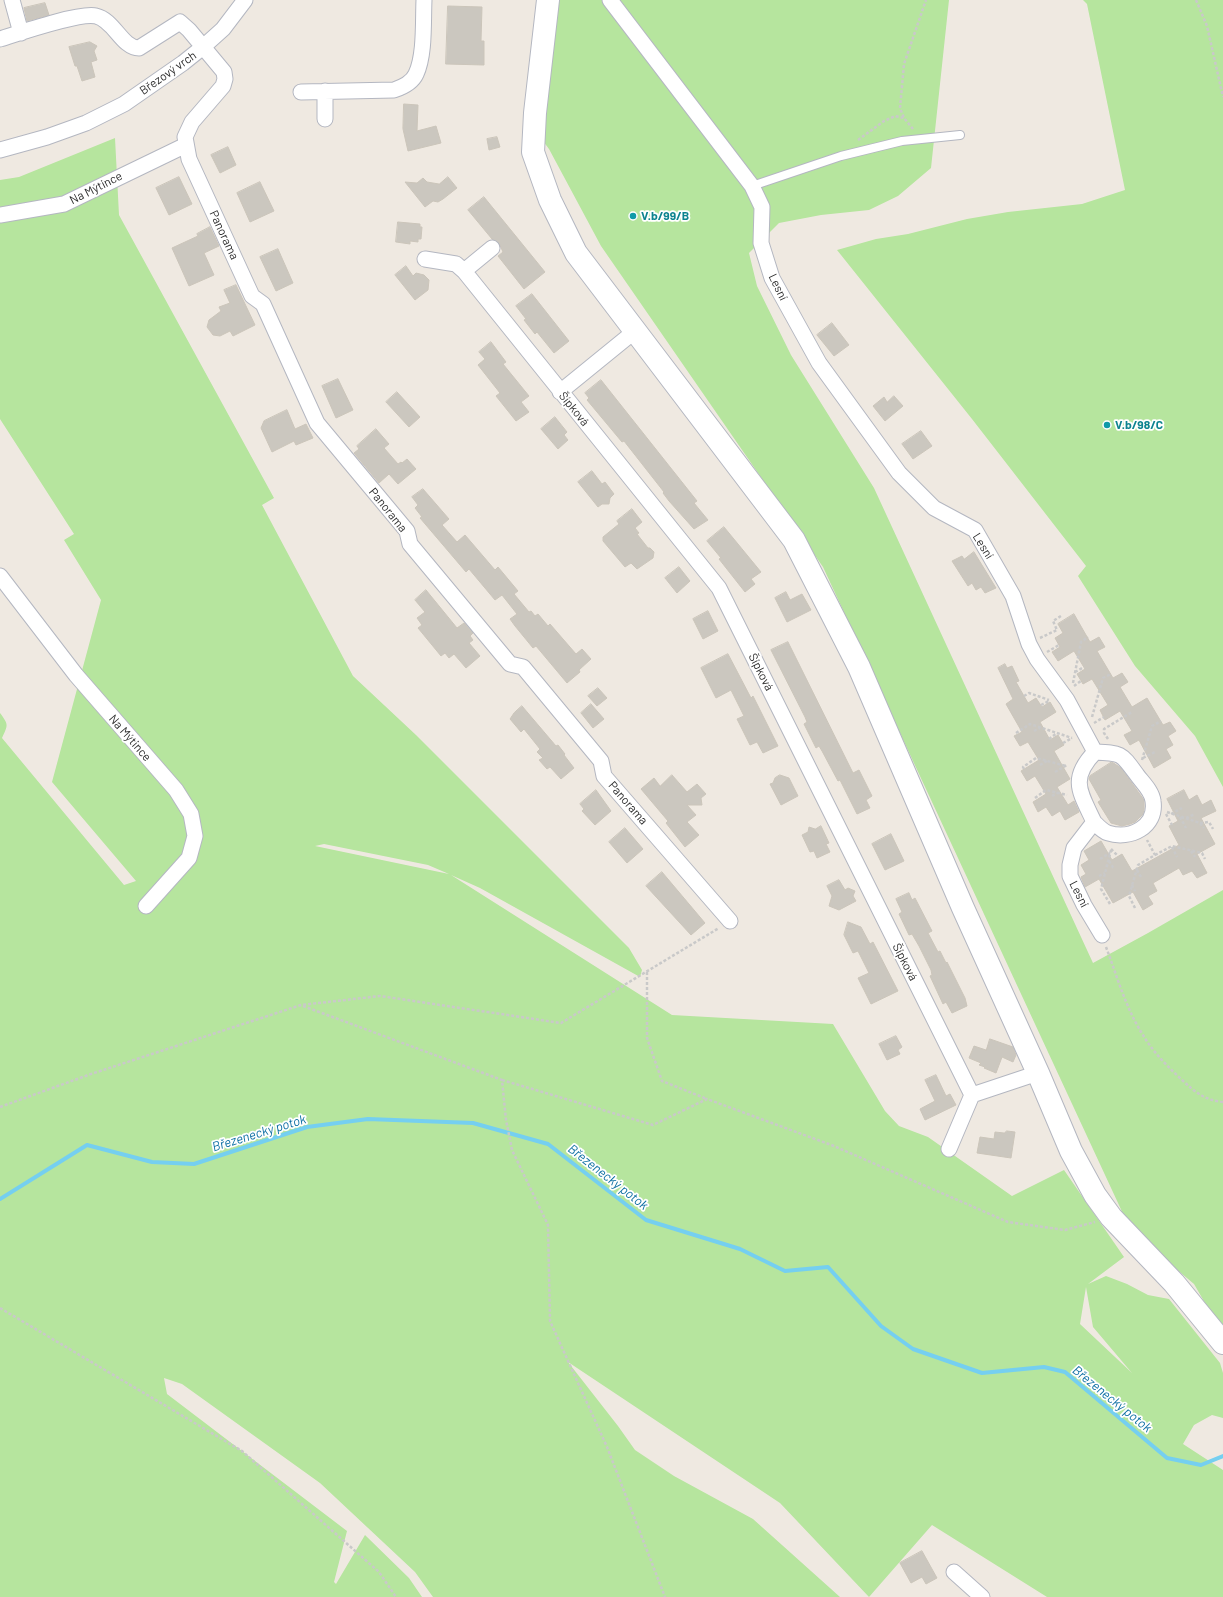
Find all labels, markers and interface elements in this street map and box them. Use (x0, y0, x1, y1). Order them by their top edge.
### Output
street label: Březový vrch (137, 48, 199, 98)
street label: Na Mýtince (67, 169, 125, 207)
street label: Panorama (206, 208, 242, 262)
place label: V.b/99/B (641, 209, 689, 223)
marker: V.b/99/B (628, 211, 638, 221)
street label: Lesní (765, 271, 791, 303)
street label: Šípková (556, 389, 592, 429)
place label: V.b/98/C (1115, 418, 1163, 432)
marker: V.b/98/C (1102, 420, 1112, 430)
street label: Panorama (366, 485, 410, 535)
street label: Lesní (970, 530, 996, 562)
street label: Šípková (746, 651, 776, 693)
street label: Na Mýtince (106, 712, 154, 764)
street label: Panorama (605, 778, 651, 828)
street label: Lesní (1066, 878, 1092, 910)
street label: Šípková (890, 941, 920, 983)
water label: Březenecký potok (210, 1111, 308, 1155)
water label: Březenecký potok (565, 1141, 651, 1213)
water label: Březenecký potok (1069, 1362, 1155, 1436)

